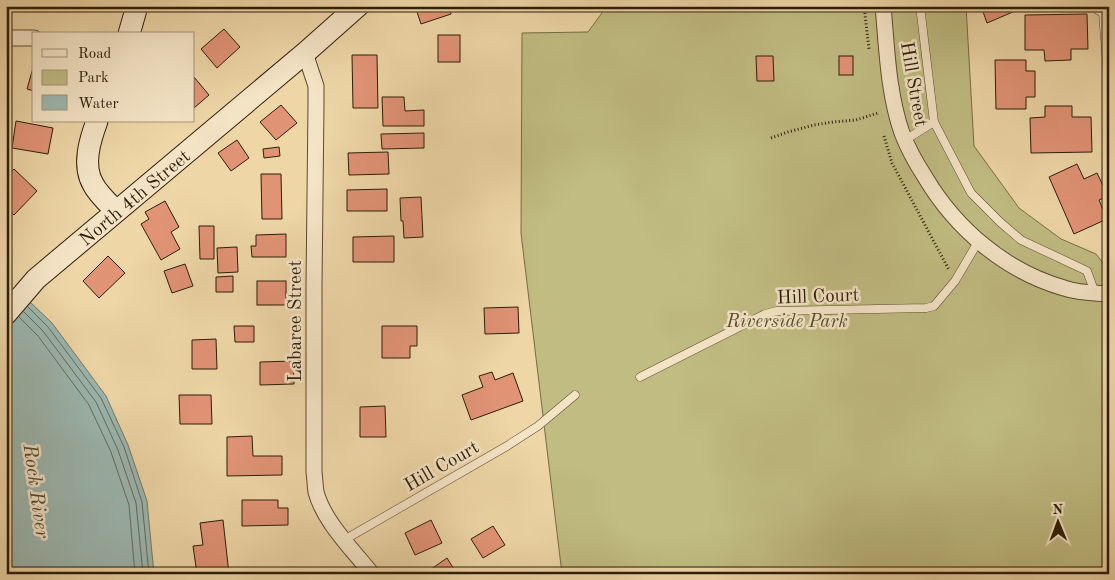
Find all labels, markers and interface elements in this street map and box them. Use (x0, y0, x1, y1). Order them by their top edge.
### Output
legend (32, 32, 195, 122)
street label: Hill Street (896, 40, 929, 128)
text: Road (78, 47, 112, 62)
text: Park (78, 71, 109, 86)
text: Water (78, 97, 119, 112)
street label: North 4th Street (77, 147, 195, 250)
street label: Labaree Street (287, 260, 306, 382)
street label: Hill Court (777, 287, 860, 308)
park label: Riverside Park (725, 313, 848, 332)
street label: Hill Court (402, 438, 483, 496)
water label: Rock River (18, 442, 52, 540)
north arrow (1032, 498, 1082, 548)
text: N (1052, 503, 1064, 517)

